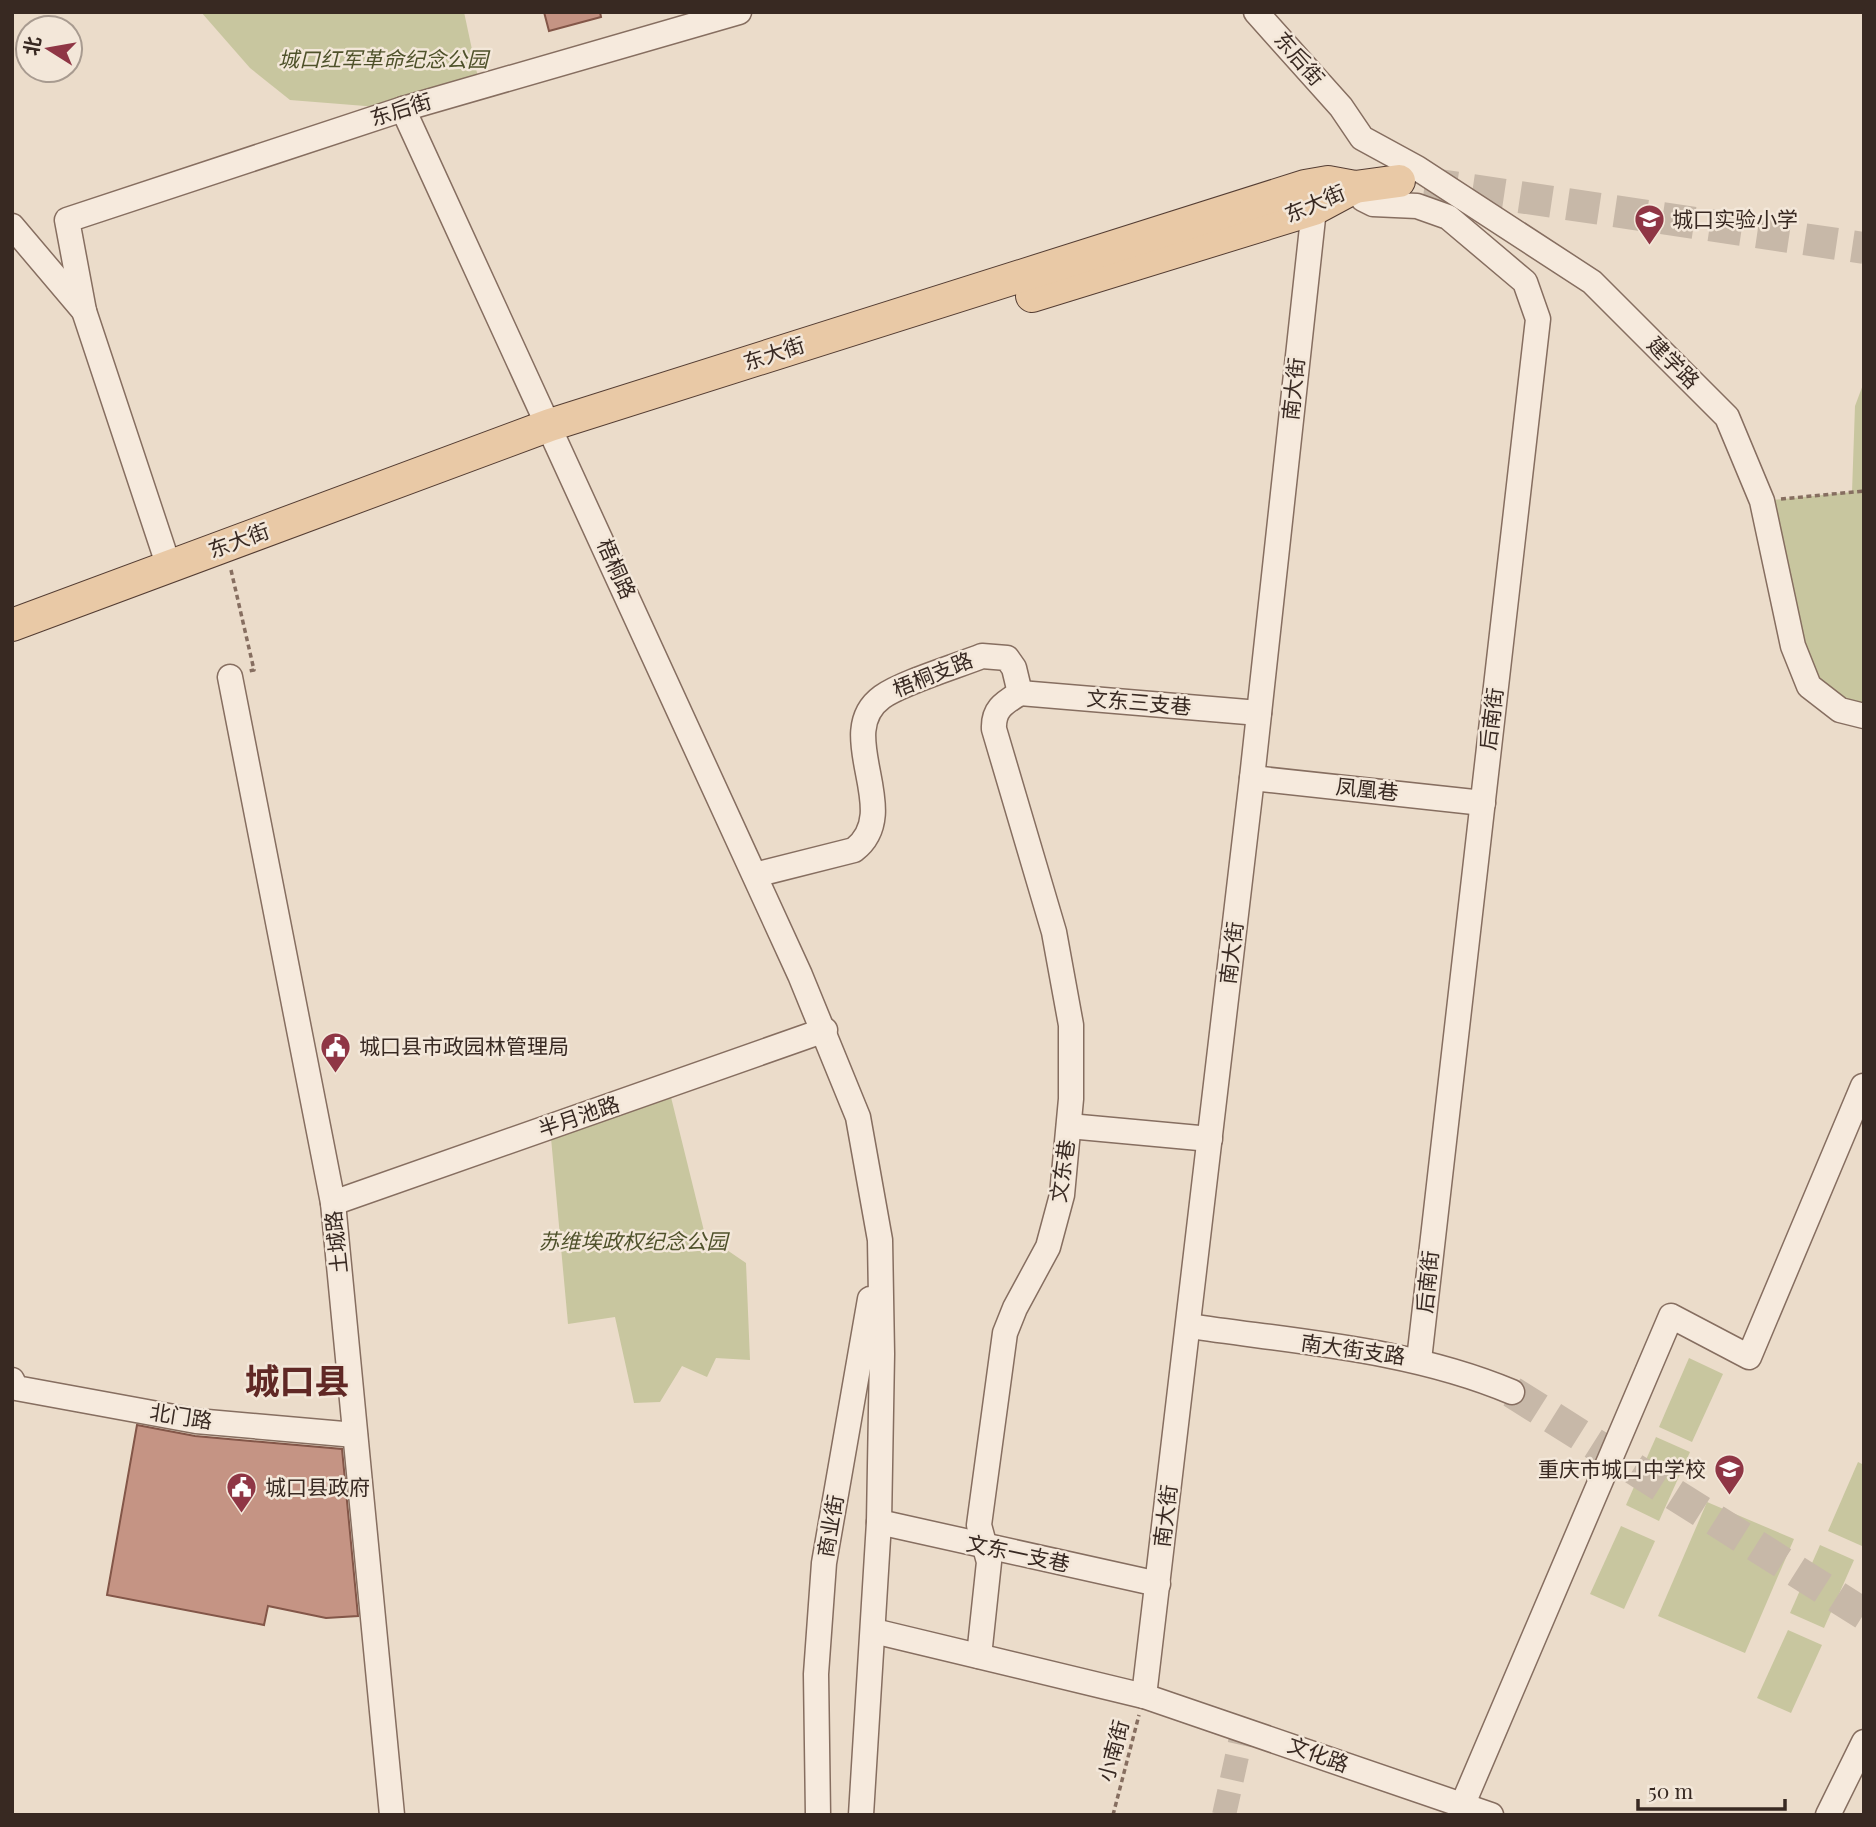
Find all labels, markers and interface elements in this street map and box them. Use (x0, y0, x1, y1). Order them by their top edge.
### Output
north arrow (14, 14, 84, 84)
street label: 东后街 (1269, 25, 1332, 91)
text: 北 (17, 34, 46, 57)
park label: 城口红军革命纪念公园 (278, 44, 491, 72)
street label: 东后街 (366, 85, 435, 131)
street label: 东大街 (1280, 177, 1349, 227)
school or university icon: 城口实验小学 (1632, 203, 1666, 247)
place label: 城口实验小学 (1672, 204, 1798, 232)
street label: 东大街 (739, 329, 808, 375)
street label: 建学路 (1642, 329, 1707, 394)
street label: 南大街 (1275, 356, 1309, 422)
street label: 东大街 (204, 515, 273, 563)
street label: 梧桐路 (592, 534, 643, 603)
street label: 梧桐支路 (888, 644, 976, 702)
street label: 文东三支巷 (1086, 682, 1193, 720)
street label: 后南街 (1472, 686, 1508, 752)
street label: 凤凰巷 (1334, 771, 1400, 805)
street label: 南大街 (1212, 920, 1248, 986)
public building icon: 城口县市政园林管理局 (319, 1030, 353, 1074)
place label: 城口县市政园林管理局 (359, 1031, 569, 1059)
street label: 半月池路 (534, 1088, 623, 1142)
street label: 文东巷 (1043, 1138, 1079, 1204)
street label: 土城路 (318, 1209, 352, 1275)
park label: 苏维埃政权纪念公园 (539, 1226, 730, 1254)
street label: 后南街 (1409, 1249, 1443, 1315)
street label: 南大街支路 (1299, 1327, 1407, 1369)
district label: 城口县 (244, 1356, 350, 1403)
street label: 北门路 (148, 1396, 215, 1434)
school or university icon: 重庆市城口中学校 (1712, 1453, 1746, 1497)
place label: 重庆市城口中学校 (1538, 1454, 1706, 1482)
public building icon: 城口县政府 (225, 1471, 259, 1515)
place label: 城口县政府 (265, 1472, 370, 1500)
street label: 南大街 (1146, 1483, 1182, 1549)
street label: 商业街 (810, 1492, 848, 1559)
street label: 文东一支巷 (964, 1527, 1073, 1577)
street label: 小南街 (1090, 1716, 1134, 1785)
street label: 文化路 (1284, 1729, 1353, 1777)
scale bar (1638, 1768, 1785, 1812)
text: 50 m (1648, 1776, 1694, 1804)

